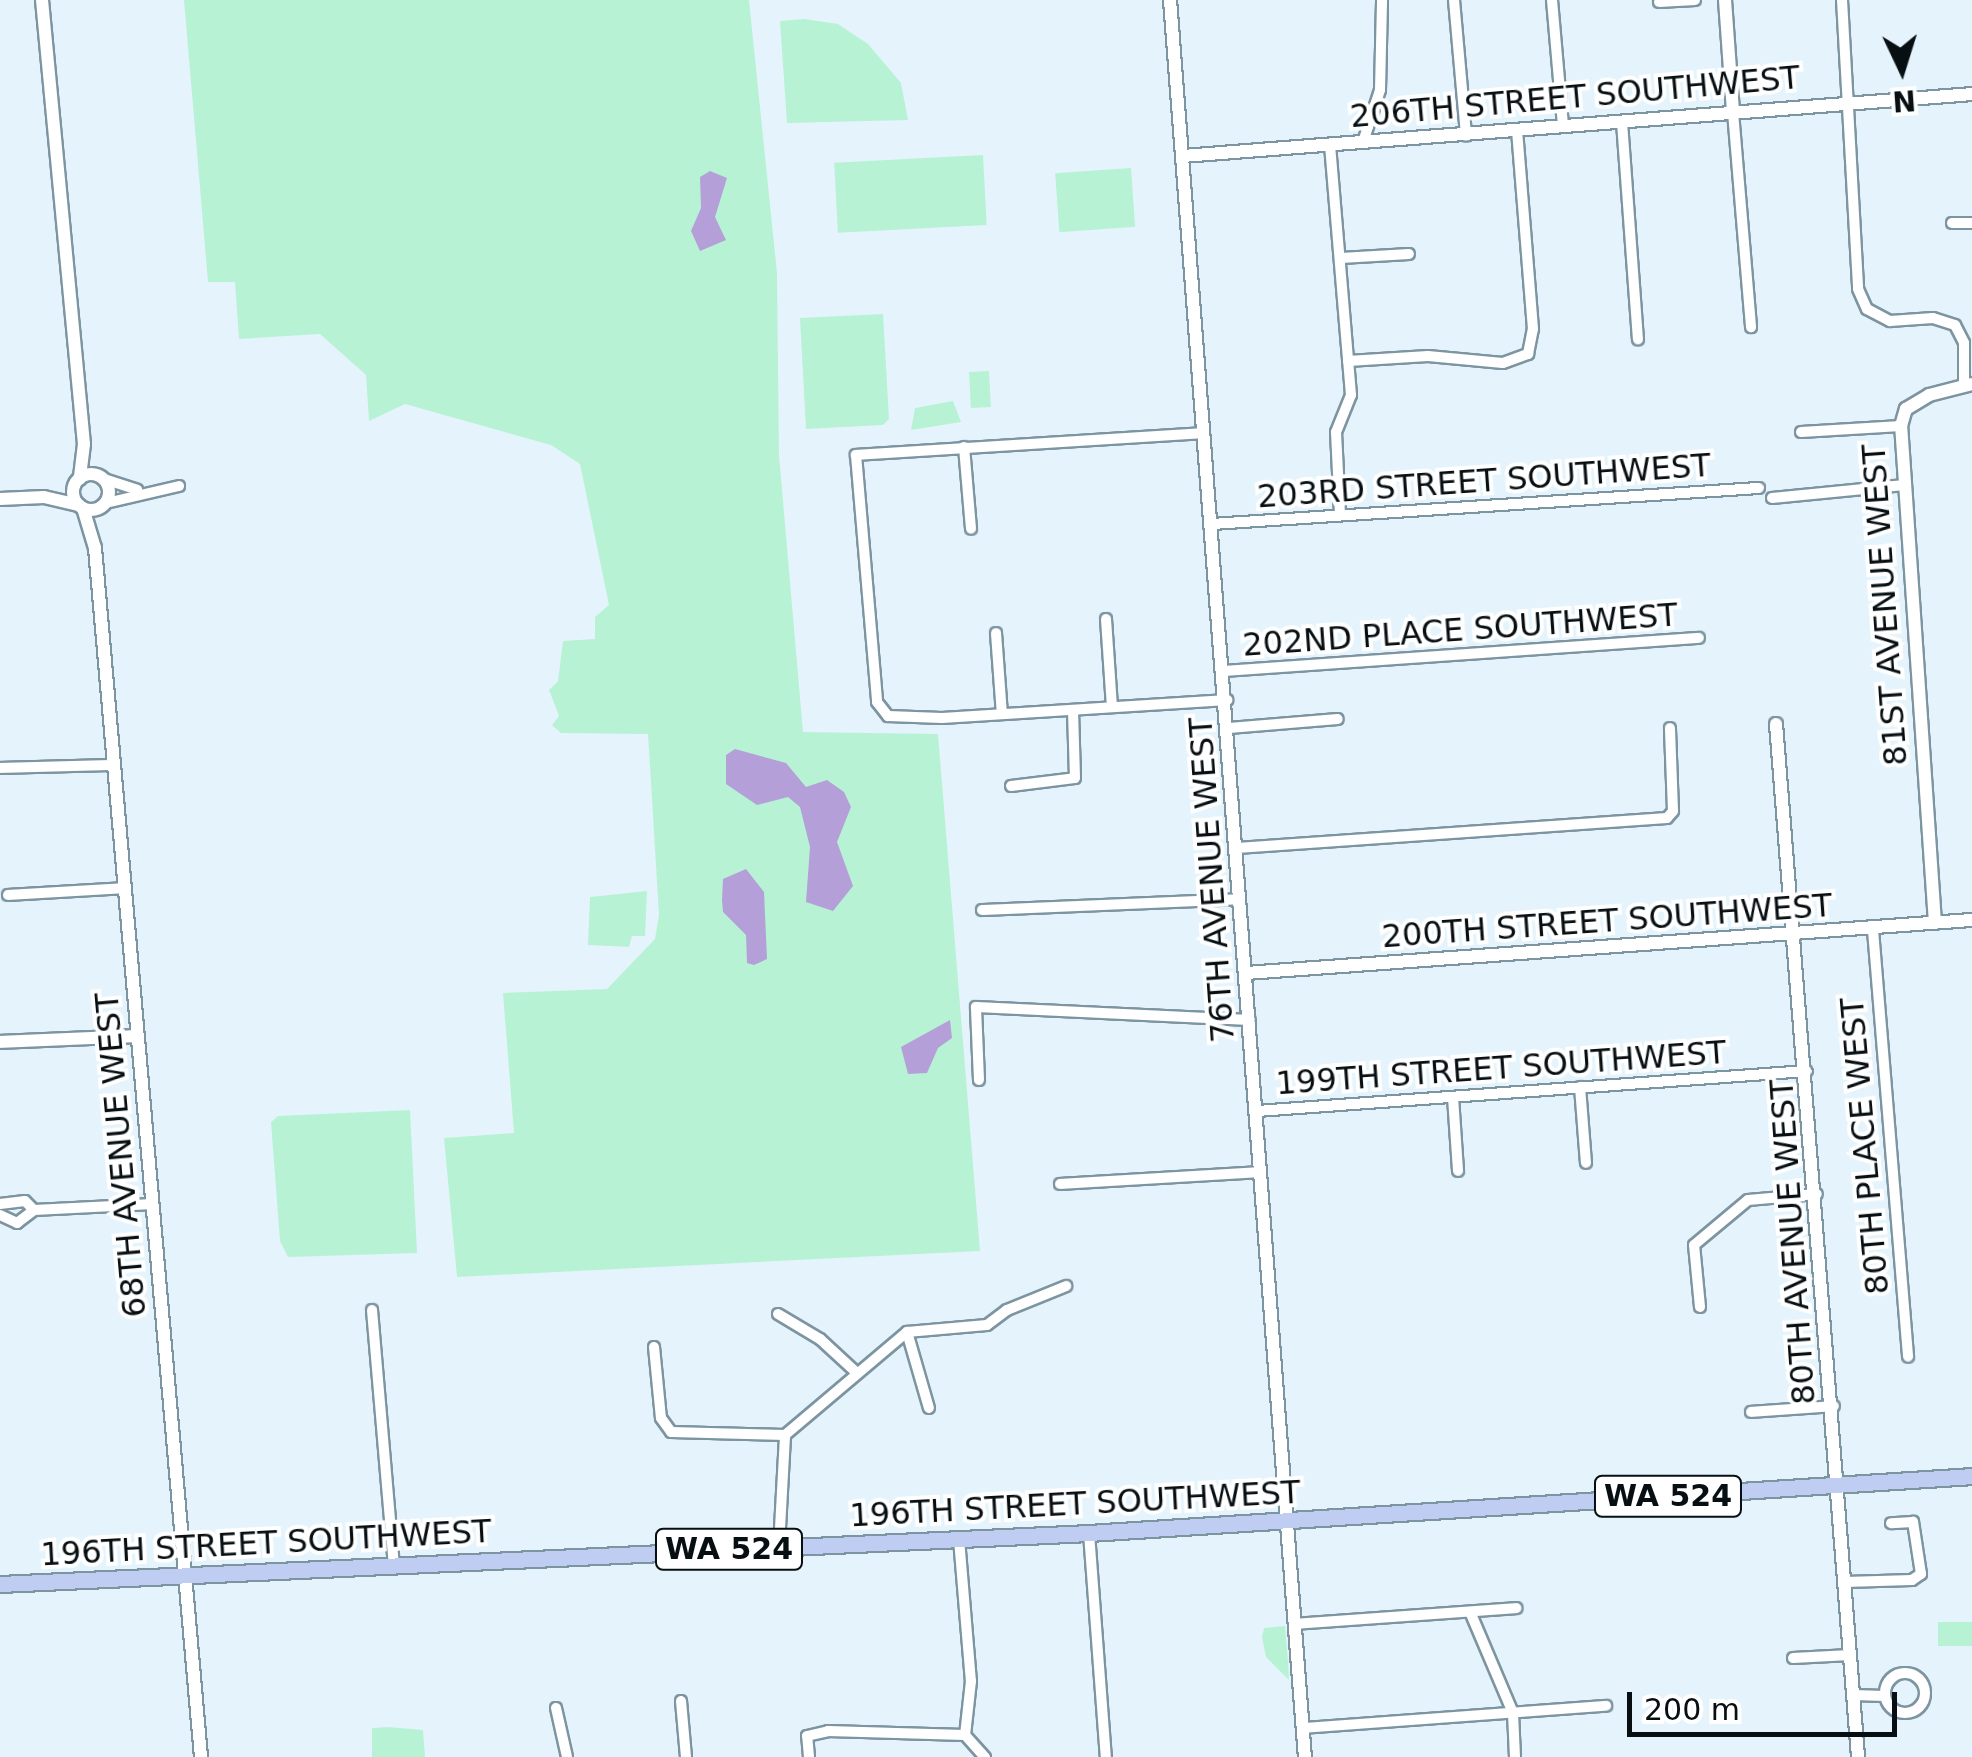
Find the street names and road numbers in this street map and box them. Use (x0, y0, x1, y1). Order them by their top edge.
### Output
street label: 206TH STREET SOUTHWEST (1349, 58, 1801, 136)
street label: 81ST AVENUE WEST (1855, 443, 1915, 767)
street label: 203RD STREET SOUTHWEST (1256, 446, 1712, 516)
street label: 202ND PLACE SOUTHWEST (1241, 596, 1679, 664)
street label: 76TH AVENUE WEST (1181, 716, 1243, 1044)
street label: 200TH STREET SOUTHWEST (1381, 886, 1833, 956)
street label: 68TH AVENUE WEST (88, 991, 154, 1319)
street label: 80TH PLACE WEST (1833, 996, 1897, 1296)
street label: 199TH STREET SOUTHWEST (1275, 1033, 1727, 1103)
street label: 80TH AVENUE WEST (1762, 1078, 1824, 1406)
road number: WA 524 (1593, 1471, 1743, 1521)
street label: 196TH STREET SOUTHWEST (849, 1473, 1301, 1535)
street label: 196TH STREET SOUTHWEST (40, 1512, 492, 1574)
road number: WA 524 (654, 1524, 804, 1574)

